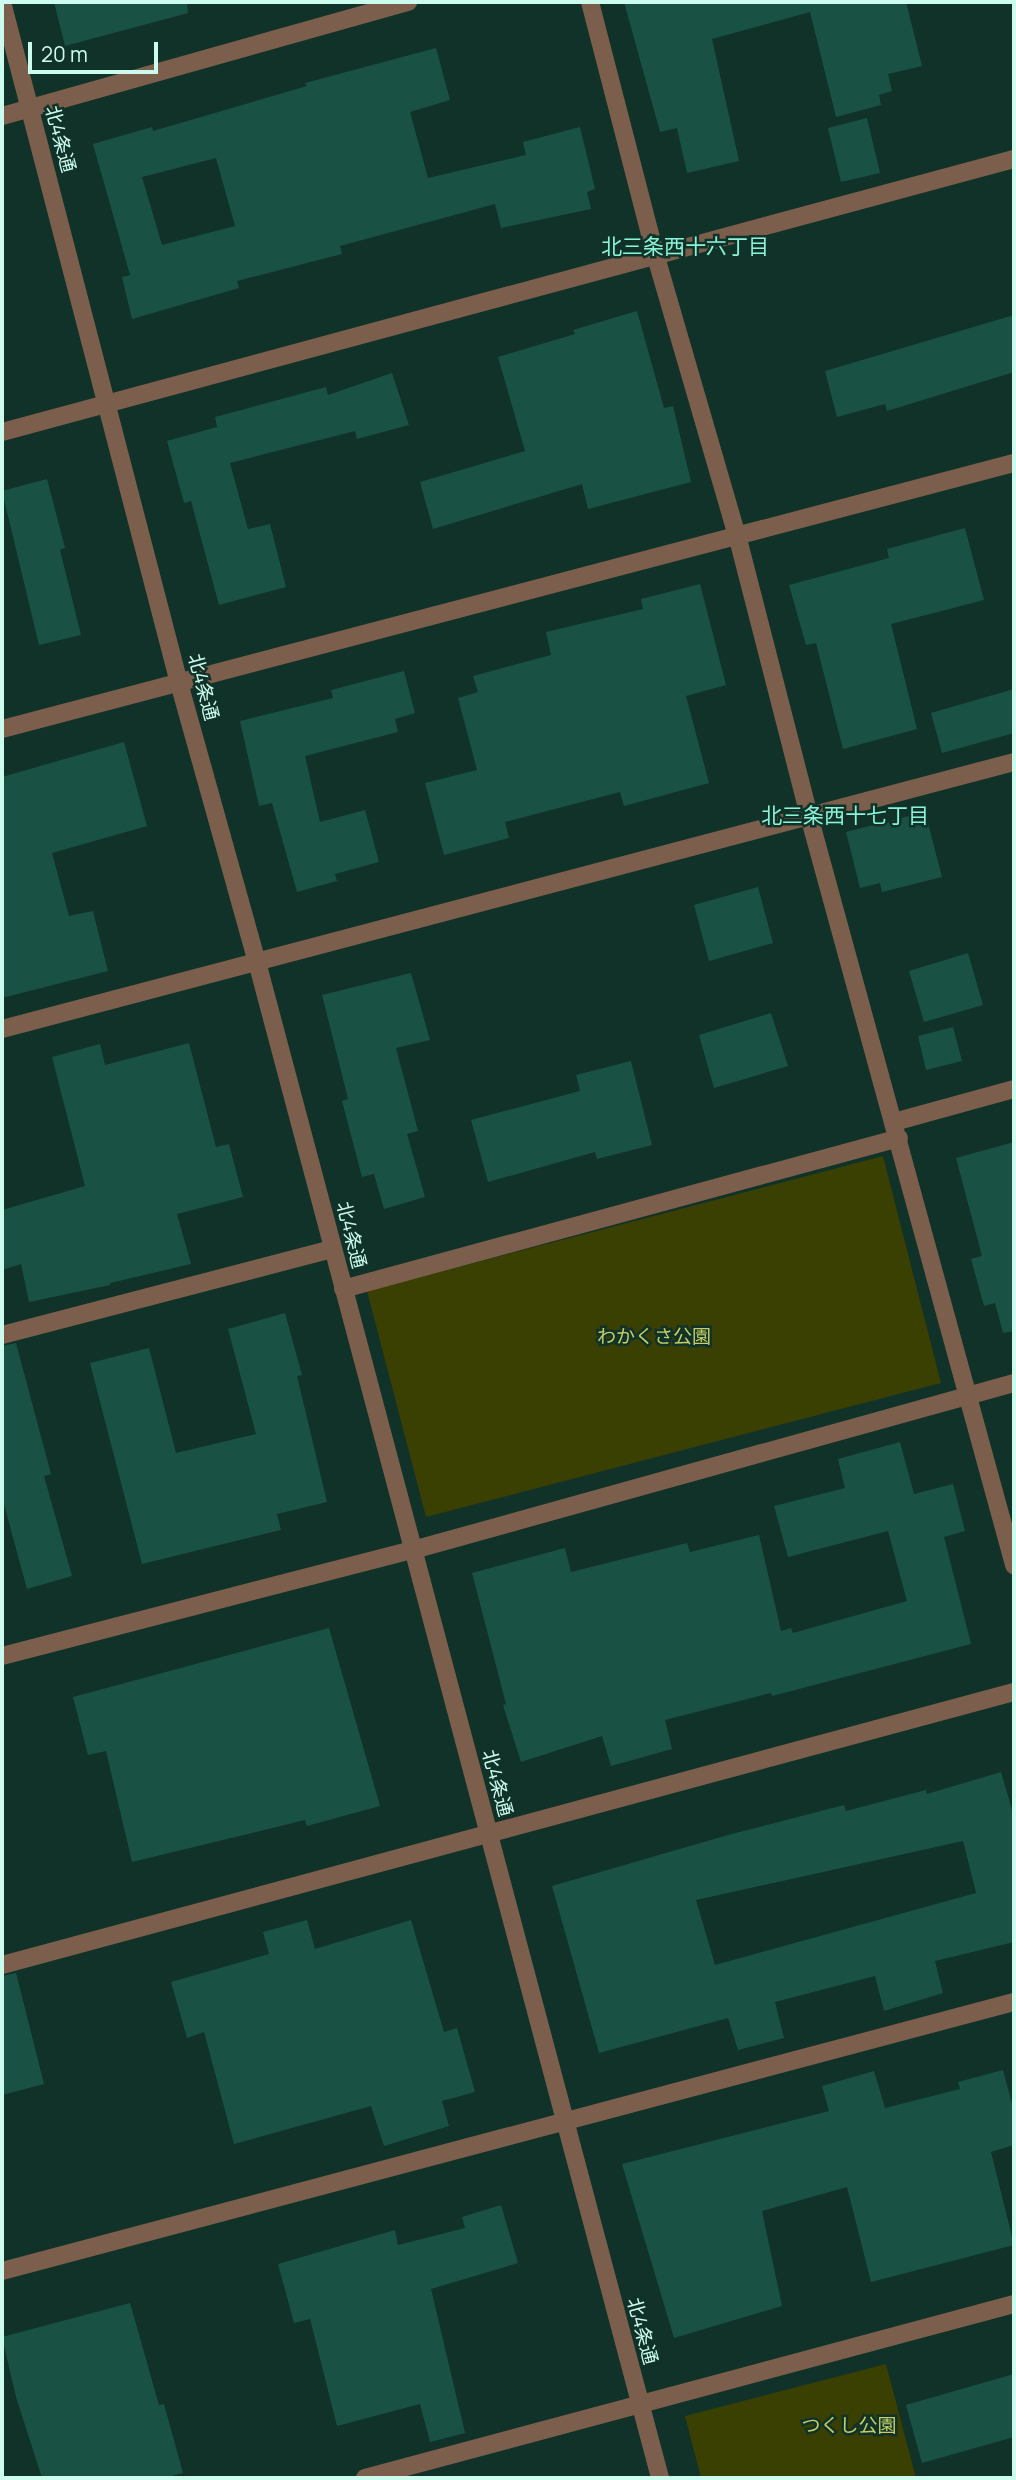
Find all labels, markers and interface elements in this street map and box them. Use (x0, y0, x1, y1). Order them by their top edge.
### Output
scale bar (32, 28, 161, 72)
text: 20 m (41, 40, 88, 68)
street label: 北4条通 (40, 103, 80, 175)
district label: 北三条西十六丁目 (601, 233, 769, 259)
street label: 北4条通 (183, 651, 223, 723)
district label: 北三条西十七丁目 (761, 802, 929, 828)
street label: 北4条通 (332, 1199, 370, 1271)
park label: わかくさ公園 (597, 1326, 711, 1348)
street label: 北4条通 (477, 1747, 517, 1819)
street label: 北4条通 (622, 2295, 662, 2367)
park label: つくし公園 (802, 2415, 896, 2437)

